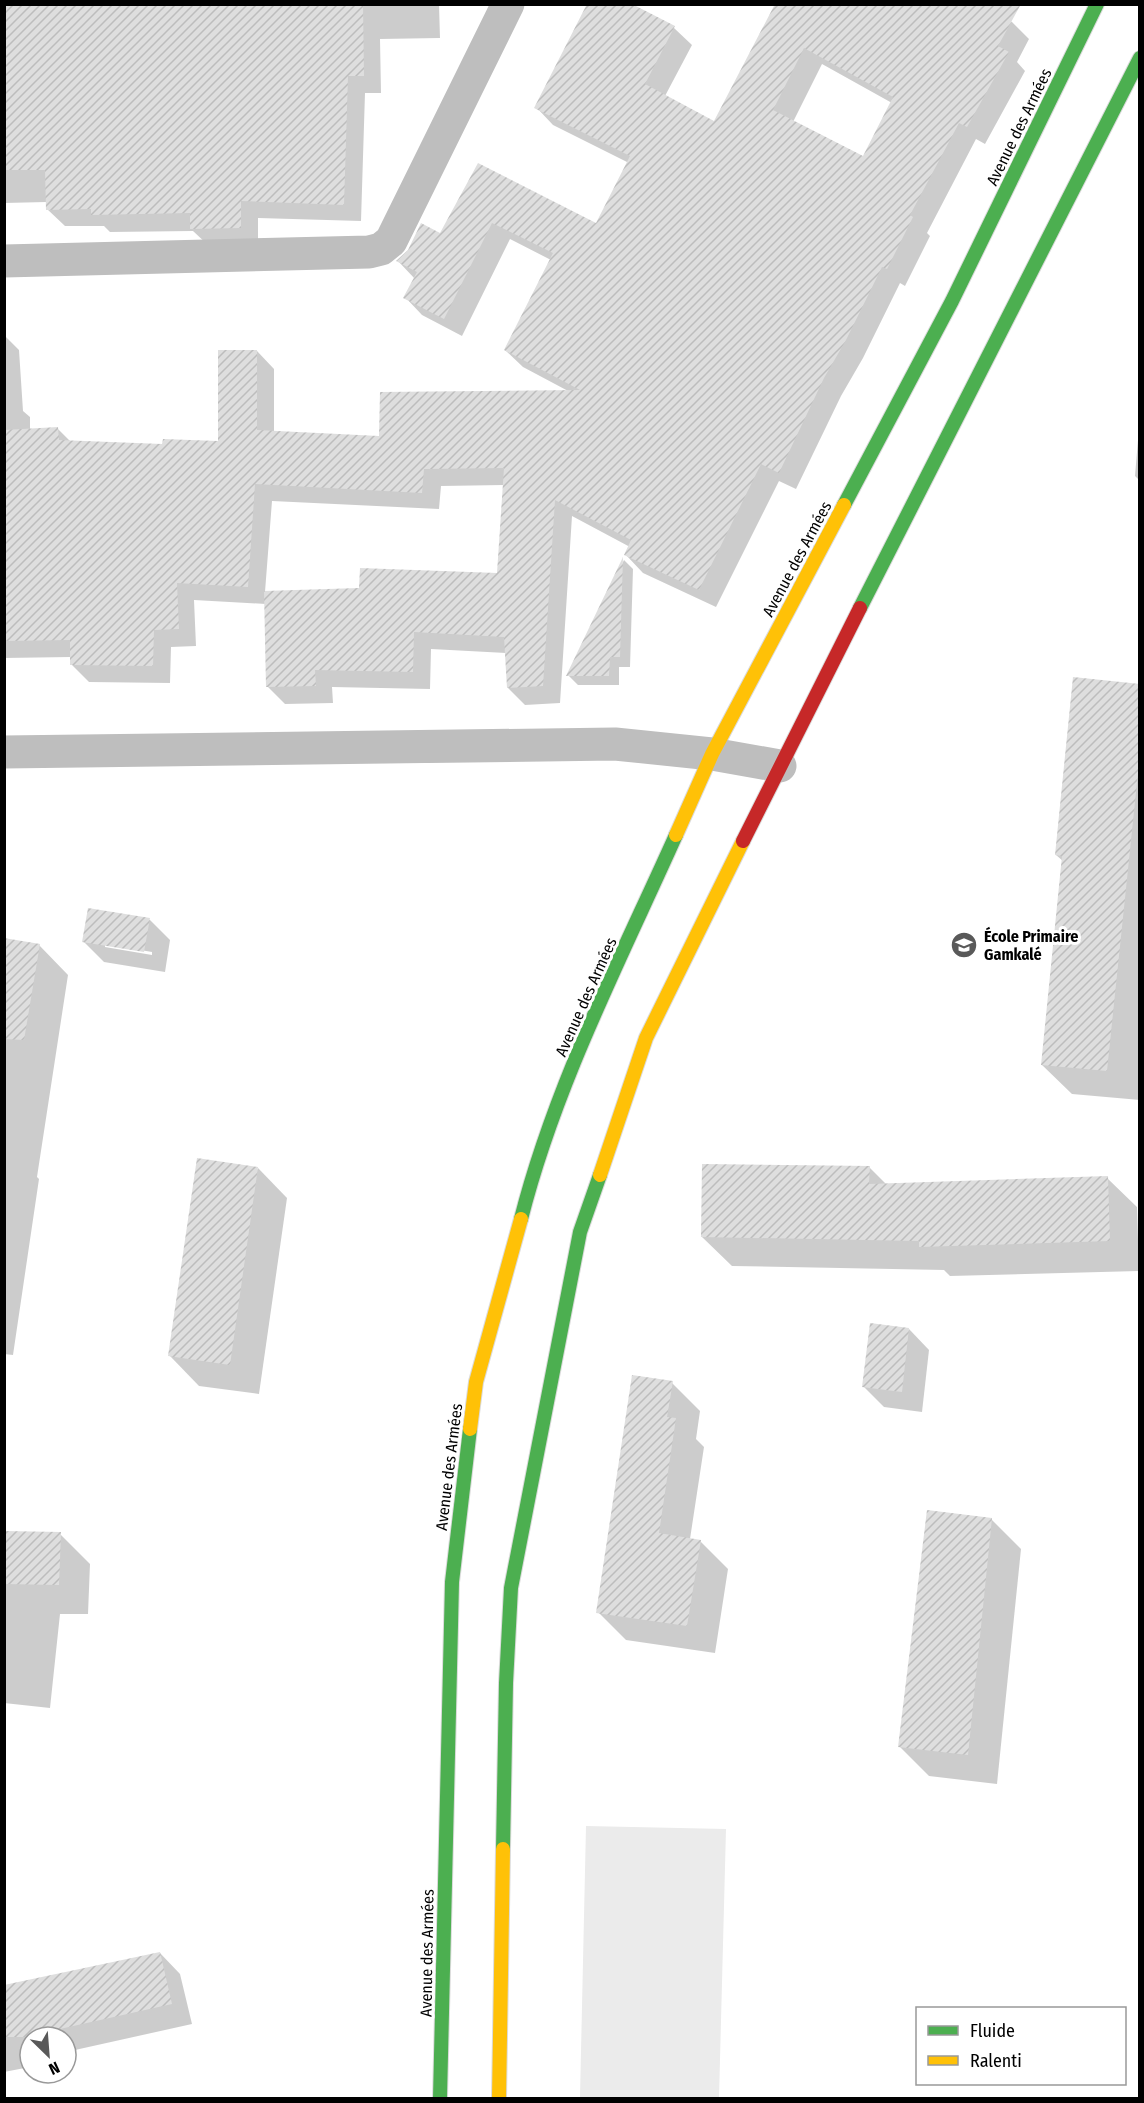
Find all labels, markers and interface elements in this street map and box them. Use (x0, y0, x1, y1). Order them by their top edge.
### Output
street label: Avenue des Armées (982, 65, 1056, 189)
street label: Avenue des Armées (759, 498, 835, 620)
place label: École Primaire Gamkalé (984, 926, 1078, 964)
school or university icon: École Primaire Gamkalé (949, 930, 979, 960)
street label: Avenue des Armées (551, 935, 621, 1059)
street label: Avenue des Armées (432, 1402, 466, 1532)
street label: Avenue des Armées (416, 1889, 438, 2017)
legend (916, 2007, 1126, 2085)
text: Fluide (970, 2020, 1015, 2042)
north arrow (18, 2025, 78, 2085)
text: Ralenti (970, 2050, 1022, 2072)
text: N (46, 2058, 62, 2079)

